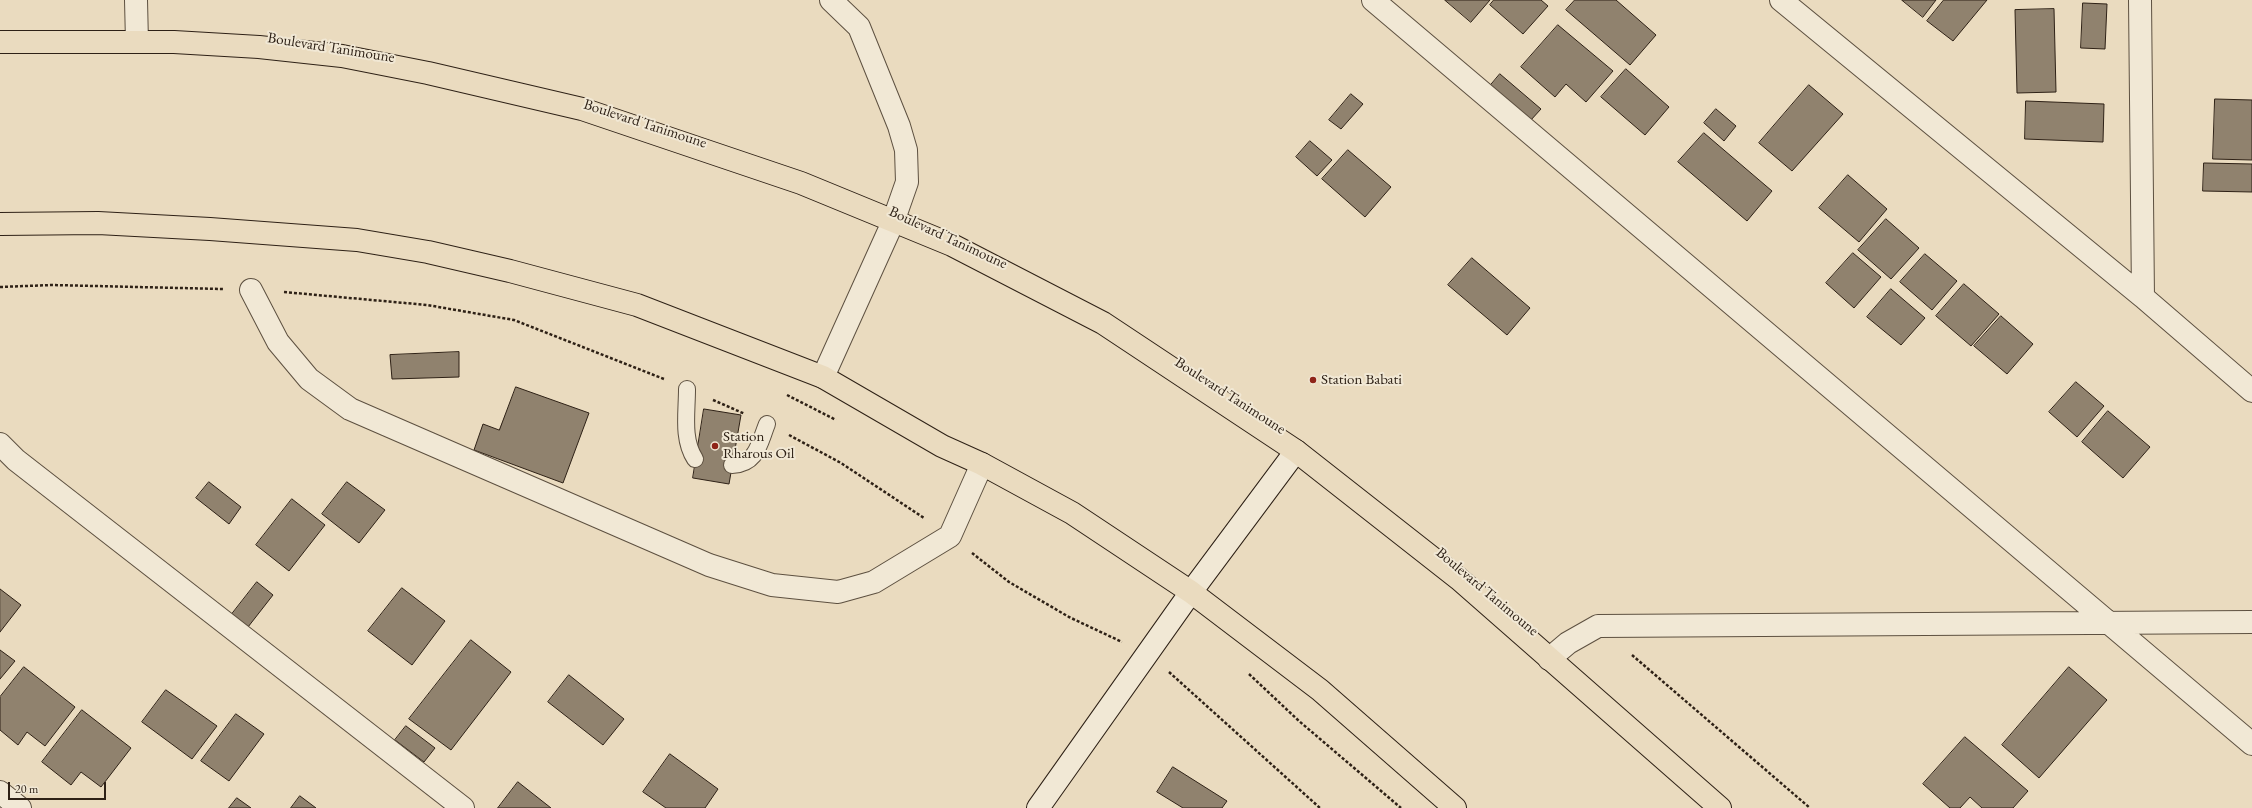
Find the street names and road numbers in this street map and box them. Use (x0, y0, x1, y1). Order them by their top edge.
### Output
street label: Boulevard Tanimoune (266, 29, 396, 67)
street label: Boulevard Tanimoune (581, 96, 709, 152)
street label: Boulevard Tanimoune (886, 203, 1010, 273)
street label: Boulevard Tanimoune (1171, 354, 1289, 438)
street label: Boulevard Tanimoune (1432, 544, 1542, 640)

